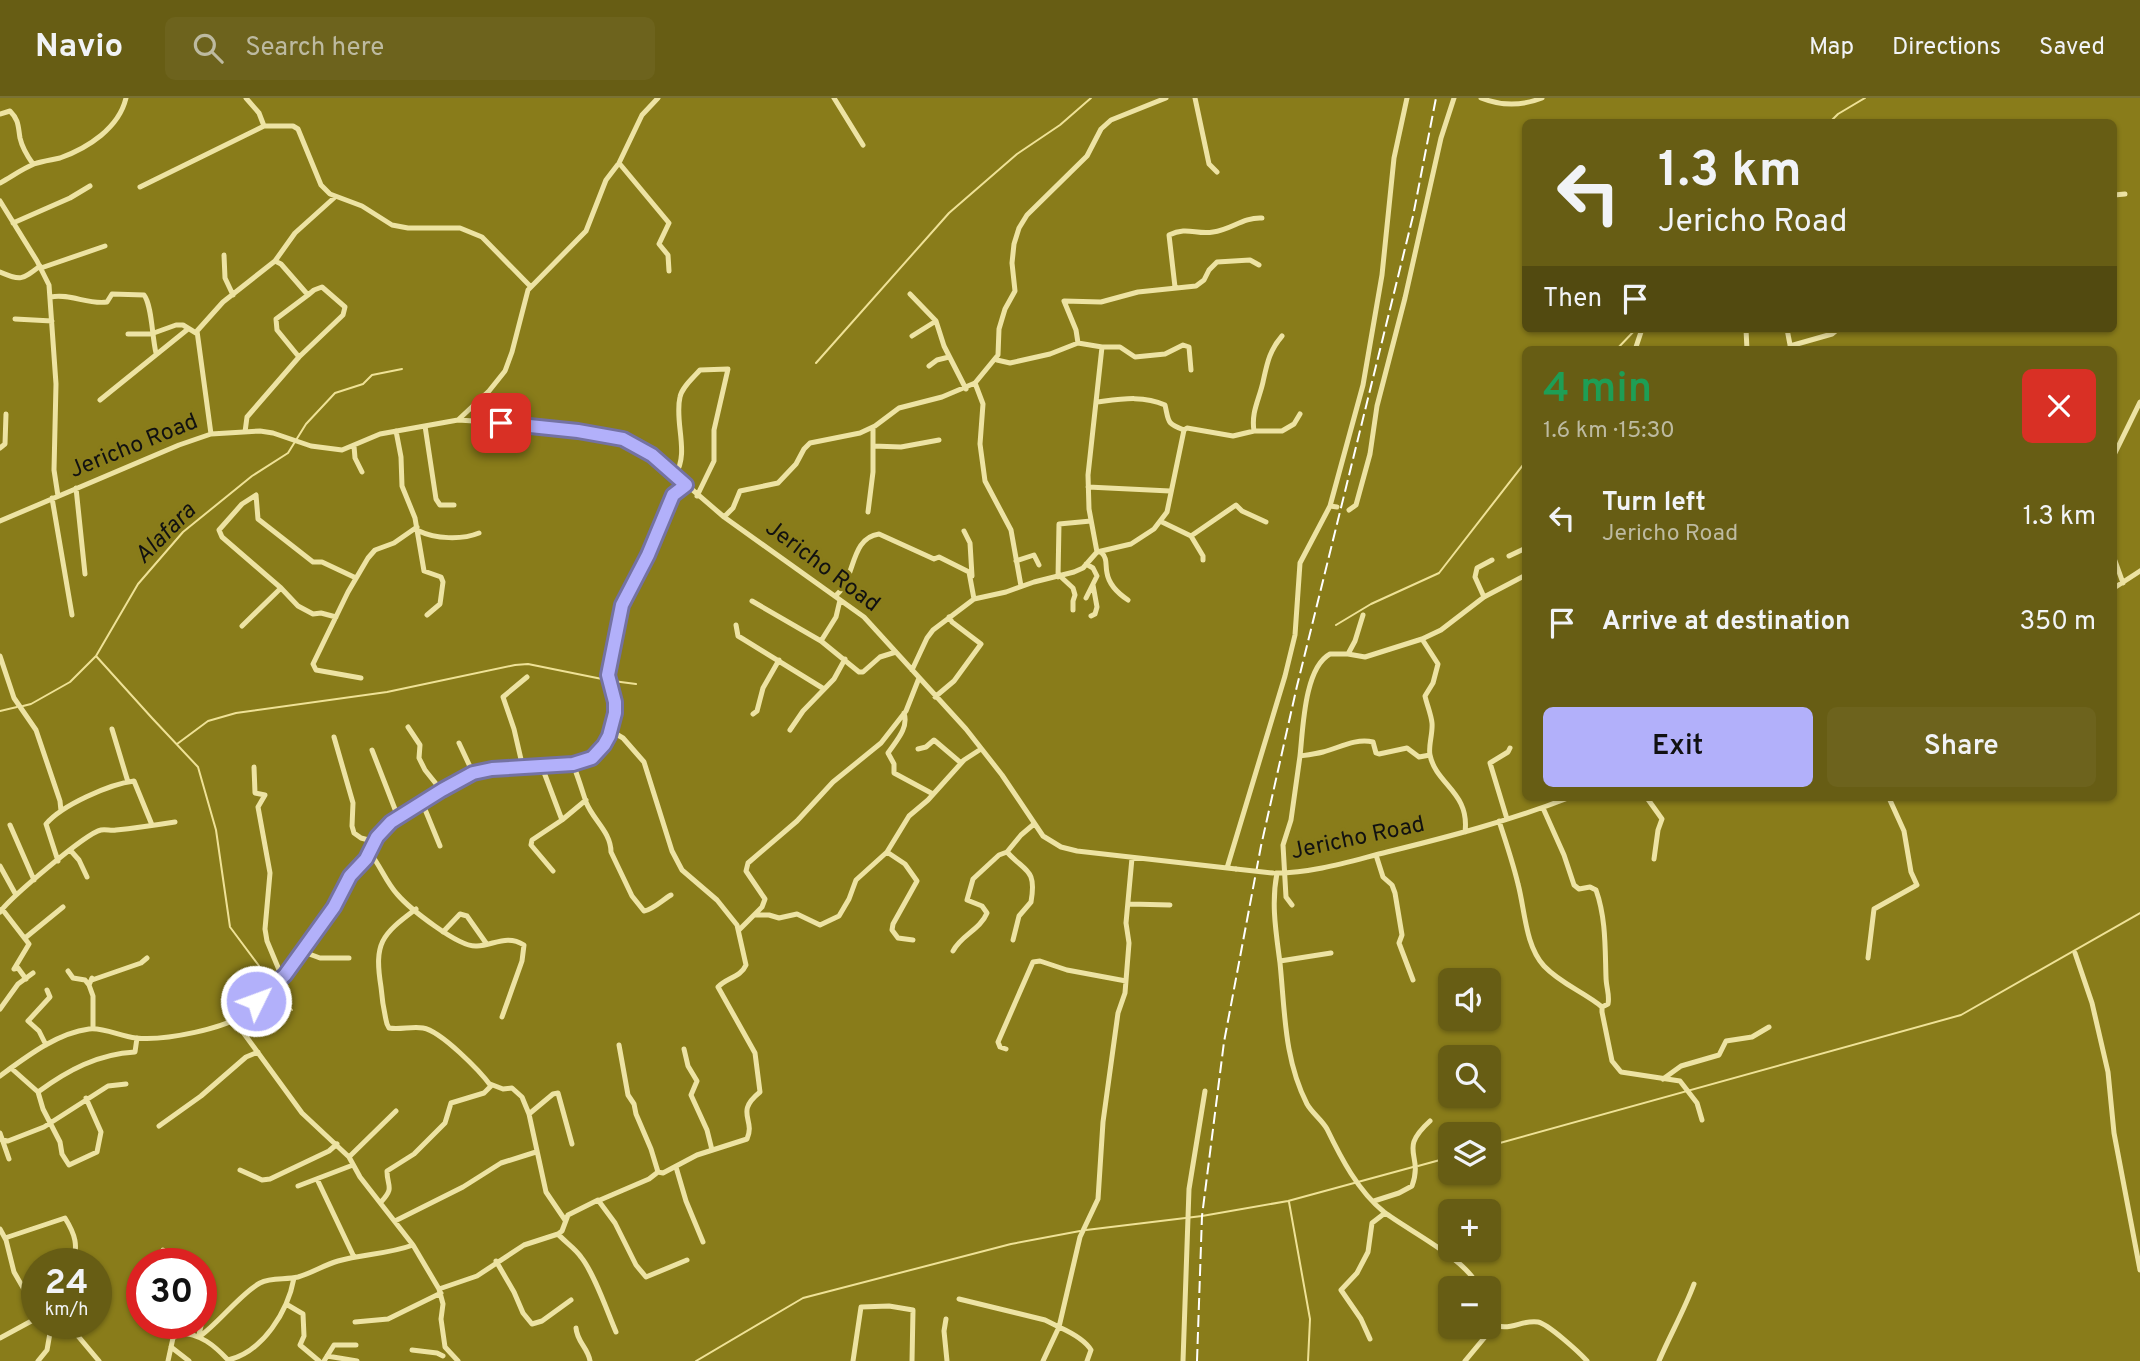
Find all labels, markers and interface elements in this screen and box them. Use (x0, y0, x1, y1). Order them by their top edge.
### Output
search box (165, 17, 655, 80)
text: Navio (35, 27, 123, 69)
icon: search (189, 29, 227, 67)
text: Search here (245, 32, 384, 65)
text: Map (1809, 33, 1854, 63)
text: Directions (1892, 33, 2001, 63)
text: Saved (2039, 33, 2105, 63)
text: 1.3 km (1658, 142, 1802, 204)
icon: left (1543, 147, 1634, 238)
text: Jericho Road (1658, 203, 1847, 243)
icon: arrive (1616, 280, 1654, 318)
text: Then (1543, 283, 1602, 316)
text: 4 min (1543, 364, 1652, 417)
button: close (2022, 369, 2096, 443)
pin (471, 393, 531, 453)
icon: arrive (482, 404, 520, 442)
street label: Jericho Road (65, 408, 203, 486)
text: 1.6 km · 15:30 (1543, 417, 1675, 446)
text: Turn left (1602, 487, 1706, 520)
water label: Alafara (129, 496, 204, 571)
icon: left (1543, 499, 1581, 537)
text: 1.3 km (2023, 501, 2096, 534)
street label: Jericho Road (759, 514, 885, 620)
text: Jericho Road (1602, 520, 1738, 549)
icon: arrive (1543, 604, 1581, 642)
text: Arrive at destination (1602, 606, 1850, 639)
text: 350 m (2019, 606, 2096, 639)
button: Exit (1543, 707, 1813, 787)
button: Share (1827, 707, 2096, 787)
street label: Jericho Road (1288, 811, 1428, 867)
position arrow (219, 964, 293, 1038)
map controls (1438, 968, 1501, 1339)
button: sound (1438, 968, 1501, 1031)
button: search (1438, 1045, 1501, 1108)
button: layers (1438, 1122, 1501, 1185)
button: + (1438, 1199, 1501, 1262)
speed limit sign: 30 (126, 1248, 217, 1339)
text: 24 (45, 1262, 88, 1306)
button: − (1438, 1276, 1501, 1339)
text: km/h (45, 1299, 88, 1322)

